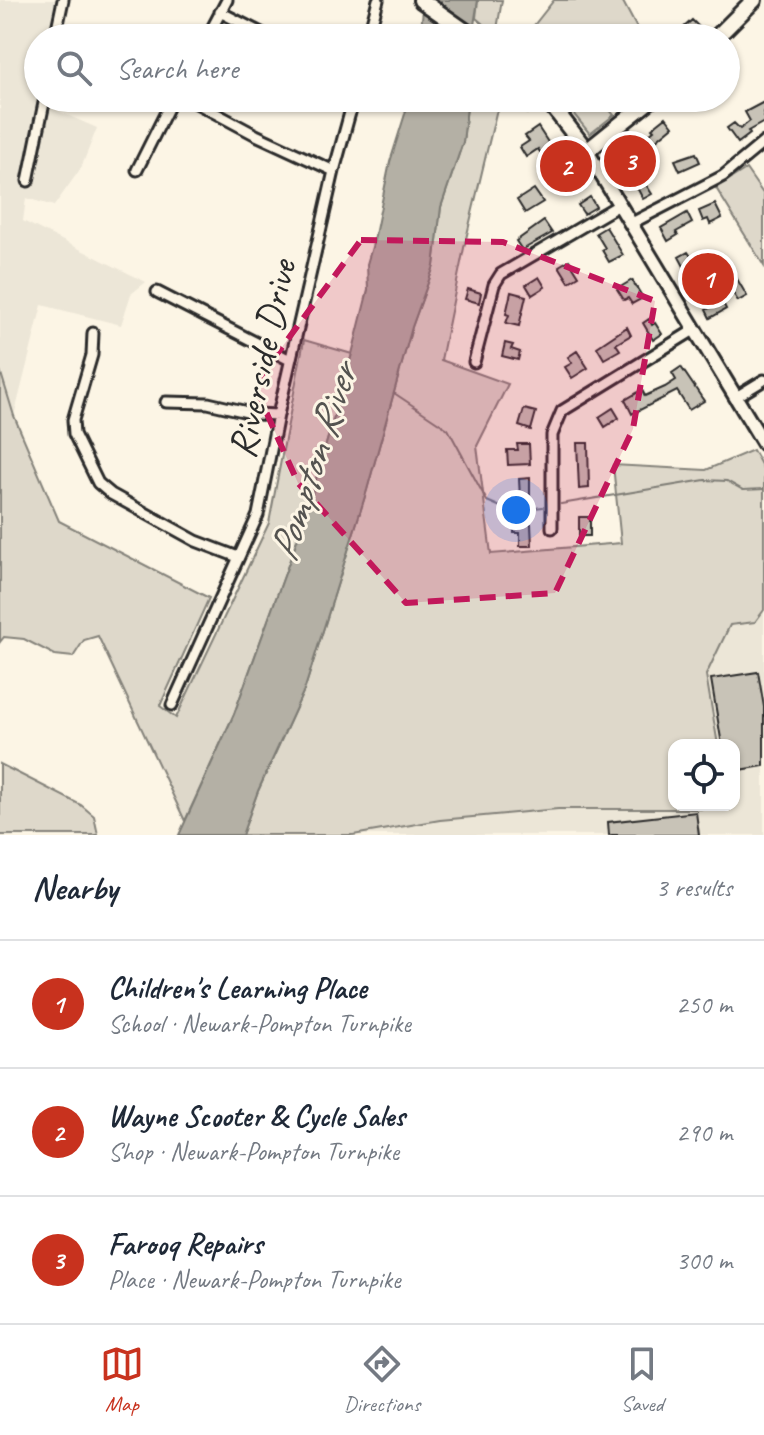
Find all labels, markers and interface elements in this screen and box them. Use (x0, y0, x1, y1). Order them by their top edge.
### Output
search box (24, 24, 740, 112)
icon: search (52, 46, 96, 90)
text: Search here (116, 49, 238, 87)
pin: 3 (604, 131, 656, 191)
pin: 2 (540, 136, 592, 196)
pin: 1 (682, 249, 734, 309)
street label: Riverside Drive (217, 253, 308, 462)
water label: Pompton River (256, 352, 372, 568)
your location (496, 490, 536, 530)
map controls (668, 739, 740, 811)
button: locate (668, 739, 740, 811)
text: Nearby (32, 866, 118, 909)
text: 3 results (656, 871, 732, 904)
text: Children's Learning Place (108, 969, 367, 1007)
text: 1 (52, 988, 64, 1021)
text: 250 m (676, 988, 732, 1021)
text: School · Newark-Pompton Turnpike (108, 1007, 411, 1040)
text: Wayne Scooter & Cycle Sales (108, 1097, 405, 1135)
text: 2 (52, 1116, 64, 1149)
text: 290 m (676, 1116, 732, 1149)
text: Shop · Newark-Pompton Turnpike (108, 1135, 399, 1168)
text: Farooq Repairs (108, 1225, 262, 1263)
text: 3 (52, 1244, 64, 1277)
text: 300 m (676, 1244, 732, 1277)
text: Place · Newark-Pompton Turnpike (108, 1263, 400, 1296)
tab: Map (100, 1342, 144, 1418)
tab: Directions (344, 1342, 420, 1418)
tab: Saved (620, 1342, 664, 1418)

